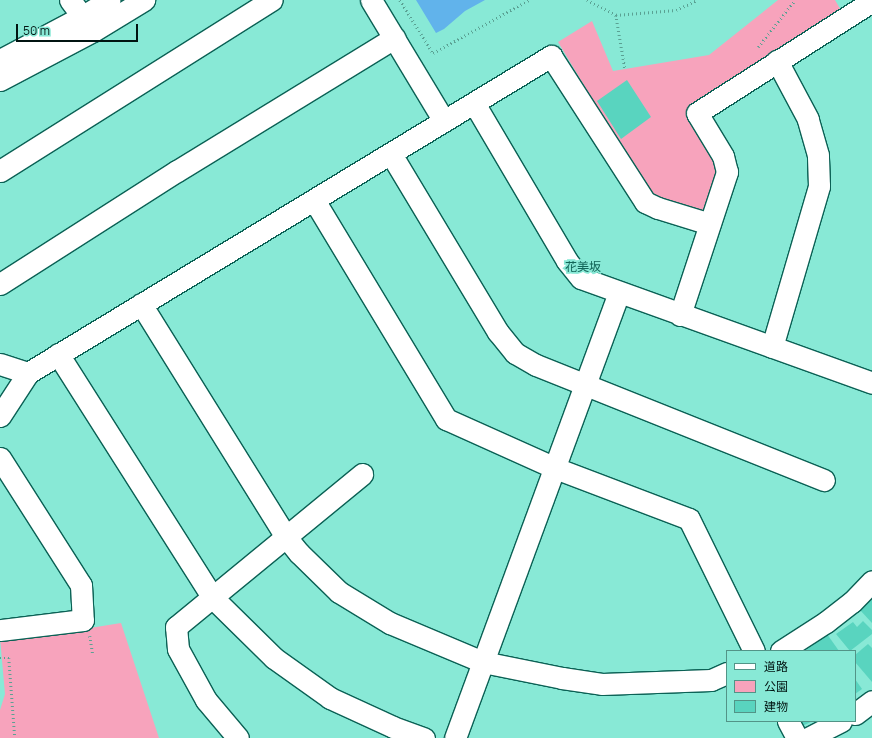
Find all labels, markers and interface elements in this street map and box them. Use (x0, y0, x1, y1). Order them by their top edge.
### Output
scale bar (18, 16, 140, 42)
text: 50 m (23, 22, 50, 39)
district label: 花美坂 (565, 260, 601, 274)
legend (726, 650, 856, 722)
text: 道路 (764, 658, 788, 675)
text: 公園 (764, 678, 788, 695)
text: 建物 (764, 698, 788, 715)

